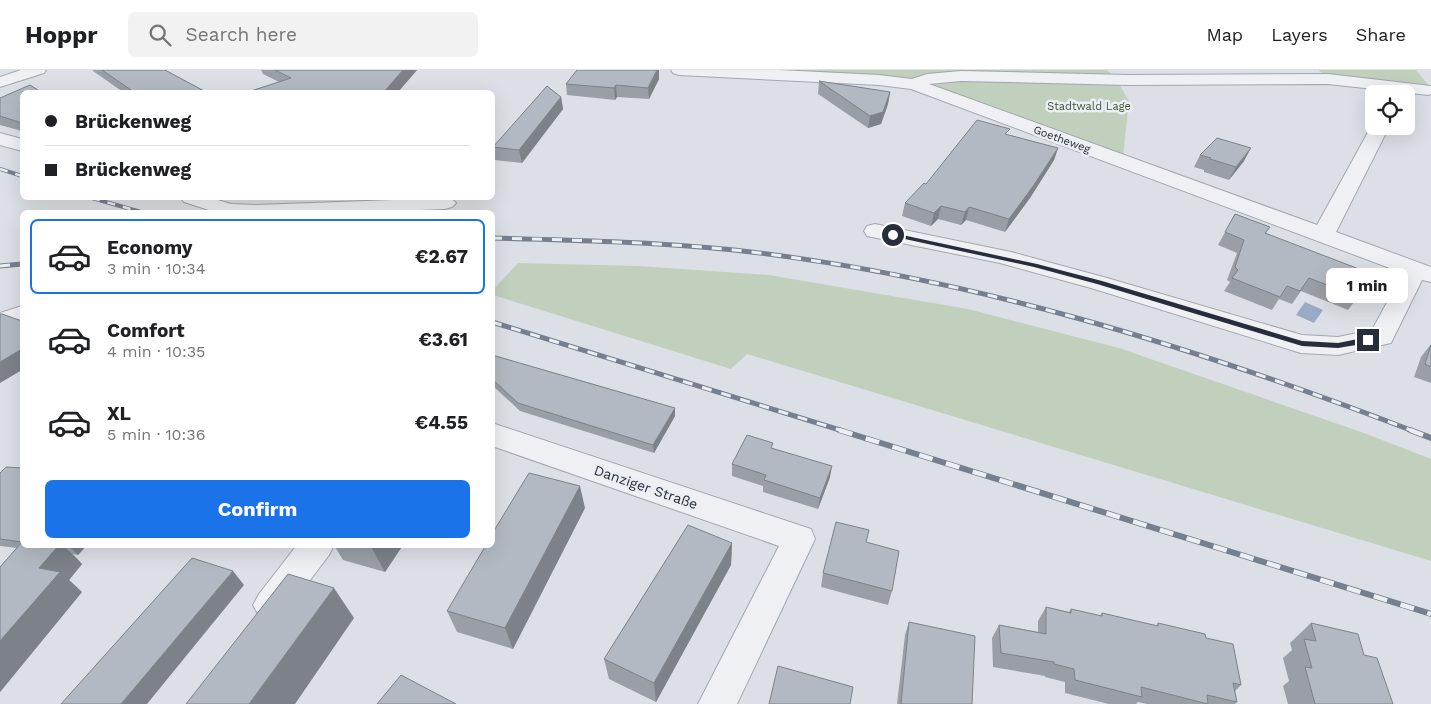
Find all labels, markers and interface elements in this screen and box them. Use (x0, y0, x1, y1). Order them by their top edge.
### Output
search box (128, 12, 478, 57)
text: Hoppr (25, 21, 98, 49)
icon: search (146, 21, 174, 49)
text: Search here (186, 23, 297, 46)
text: Map (1206, 24, 1243, 45)
text: Layers (1271, 24, 1328, 45)
text: Share (1356, 24, 1406, 45)
map controls (1365, 85, 1415, 135)
button: locate (1365, 85, 1415, 135)
park label: Stadtwald Lage (1047, 100, 1131, 113)
text: Brückenweg (75, 110, 191, 133)
street label: Goetheweg (1032, 123, 1092, 156)
text: Brückenweg (75, 158, 191, 181)
route start (882, 224, 904, 246)
icon: car (47, 234, 92, 279)
text: Economy (107, 236, 192, 259)
text: €2.67 (415, 245, 468, 268)
text: 3 min · 10:34 (107, 259, 205, 278)
callout: 1 min (1327, 268, 1409, 302)
text: 1 min (1346, 276, 1388, 295)
icon: car (47, 317, 92, 362)
text: Comfort (107, 319, 185, 342)
text: €3.61 (418, 328, 468, 351)
route end (1357, 329, 1379, 351)
text: 4 min · 10:35 (107, 342, 205, 361)
icon: car (47, 400, 92, 445)
text: XL (107, 402, 131, 425)
text: €4.55 (415, 411, 468, 434)
text: 5 min · 10:36 (107, 425, 205, 444)
street label: Danziger Straße (592, 462, 700, 512)
button: Confirm (45, 480, 470, 538)

